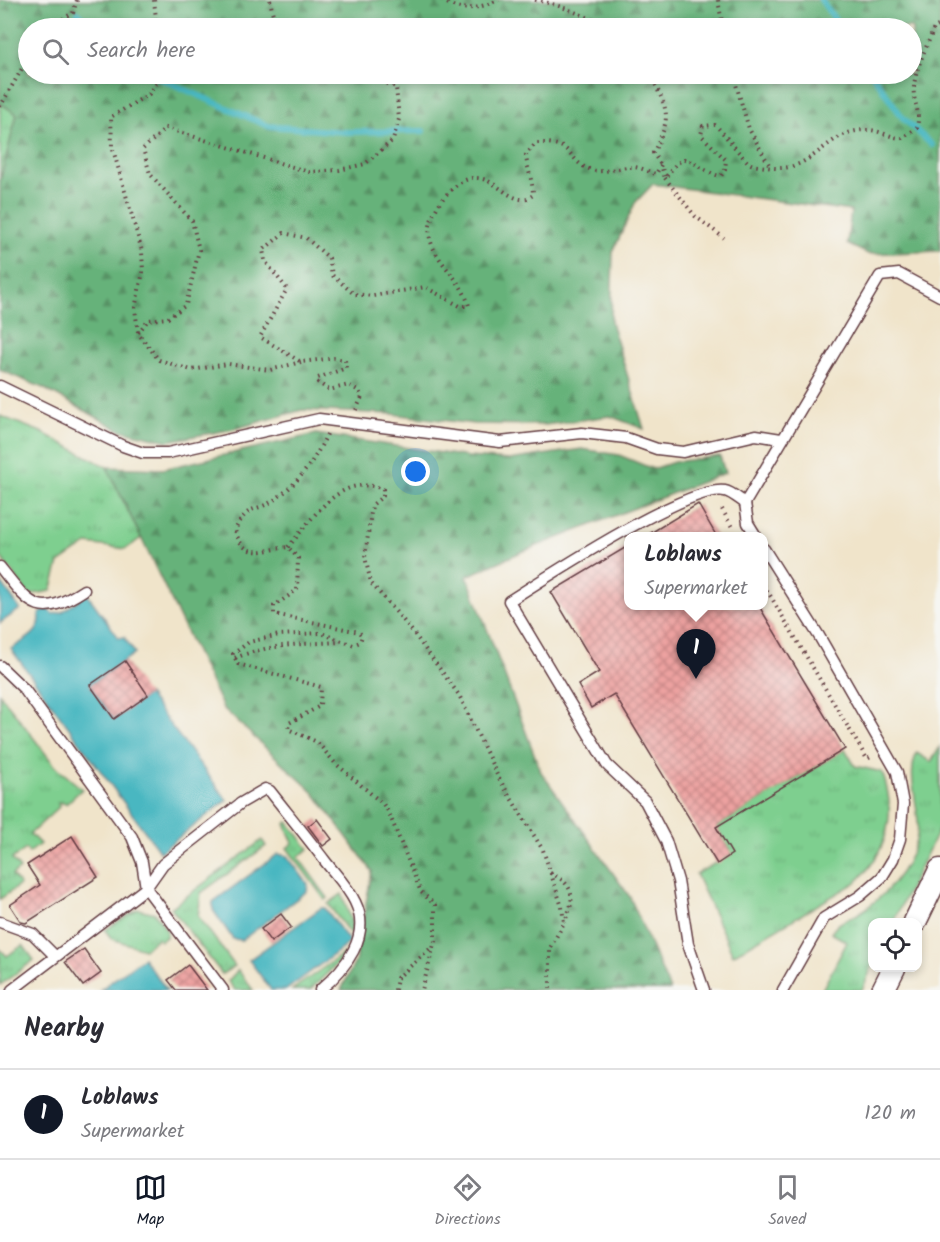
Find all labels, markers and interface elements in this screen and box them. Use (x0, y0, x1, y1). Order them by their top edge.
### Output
search box (18, 18, 922, 84)
text: Search here (87, 34, 195, 69)
icon: search (39, 35, 72, 68)
your location (401, 457, 430, 486)
popup (624, 532, 768, 610)
text: Loblaws (644, 538, 722, 573)
text: Supermarket (644, 573, 748, 605)
pin: 1 (676, 630, 716, 679)
map controls (868, 918, 922, 972)
button: locate (868, 918, 922, 972)
text: Nearby (24, 1008, 104, 1050)
text: Loblaws (81, 1081, 158, 1116)
text: 1 (40, 1098, 47, 1130)
text: 120 m (864, 1098, 916, 1130)
text: Supermarket (81, 1116, 184, 1148)
tab: Map (134, 1171, 167, 1232)
tab: Directions (434, 1171, 501, 1232)
tab: Saved (768, 1171, 806, 1232)

